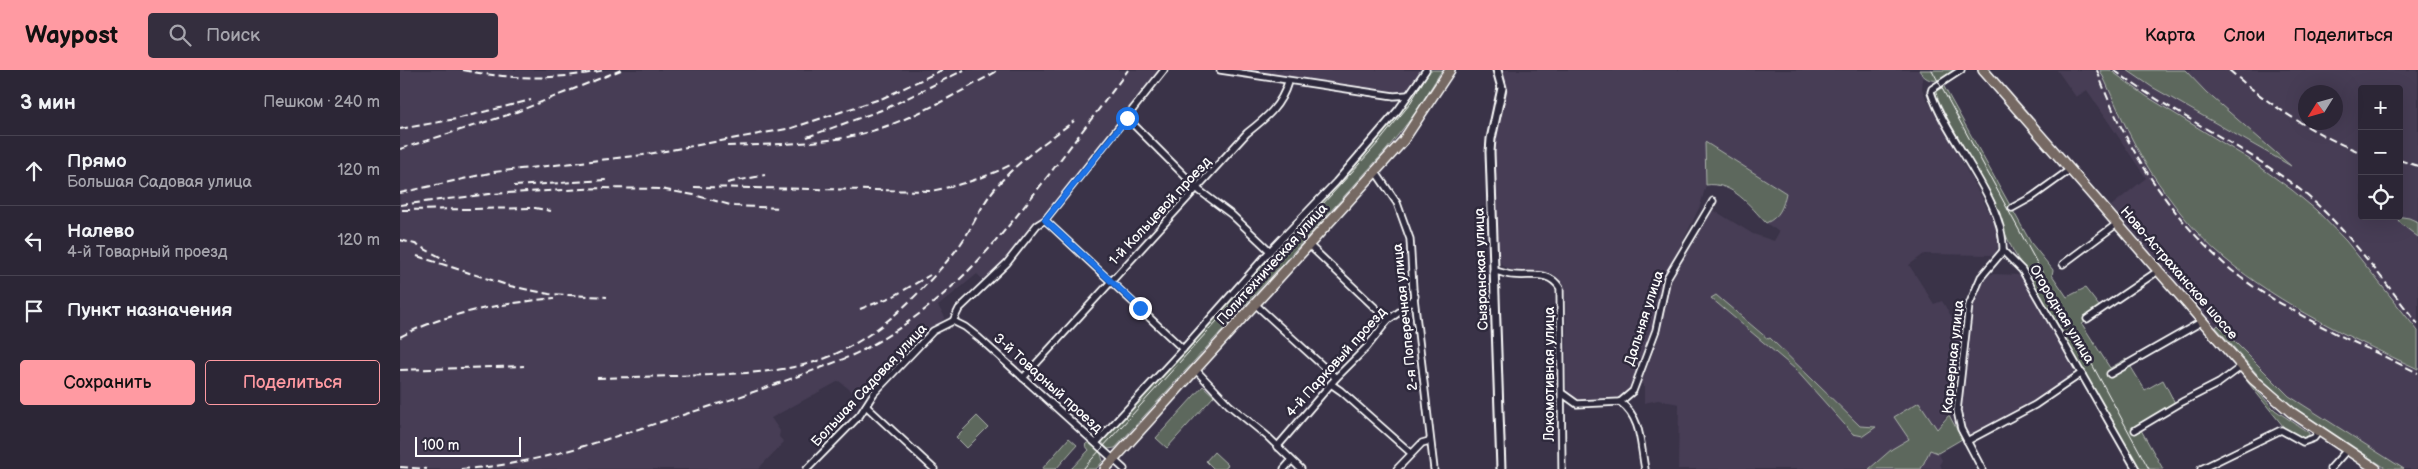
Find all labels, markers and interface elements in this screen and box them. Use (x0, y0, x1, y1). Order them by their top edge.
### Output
search box (148, 13, 498, 58)
text: Waypost (25, 21, 118, 50)
icon: search (166, 21, 194, 49)
text: Поиск (206, 24, 260, 47)
text: Карта (2145, 25, 2195, 46)
text: Слои (2223, 25, 2265, 46)
text: Поделиться (2293, 25, 2393, 46)
north arrow (2298, 85, 2343, 130)
map controls (2358, 85, 2403, 220)
button: + (2358, 85, 2403, 130)
text: 3 мин (20, 90, 76, 115)
text: Пешком · 240 m (263, 93, 380, 112)
route start (1116, 107, 1139, 130)
button: − (2358, 130, 2403, 175)
text: Прямо (67, 150, 127, 173)
street label: 1-й Кольцевой проезд (1105, 153, 1215, 269)
icon: ahead (20, 157, 48, 185)
text: 120 m (337, 161, 380, 180)
text: Большая Садовая улица (67, 173, 252, 192)
button: locate (2358, 175, 2403, 220)
street label: Политехническая улица (1213, 199, 1331, 328)
street label: Ново-Астраханское шоссе (2117, 203, 2241, 343)
street label: Сызранская улица (1470, 207, 1492, 331)
text: Налево (67, 220, 134, 243)
icon: left (20, 227, 48, 255)
text: 120 m (337, 231, 380, 250)
street label: 2-я Поперечная улица (1389, 242, 1421, 392)
text: 4-й Товарный проезд (67, 243, 228, 262)
street label: Огородная улица (2026, 261, 2099, 367)
street label: Дальняя улица (1621, 268, 1668, 368)
icon: arrive (20, 297, 48, 325)
route end (1129, 297, 1152, 320)
text: Пункт назначения (67, 299, 232, 322)
street label: Карьерная улица (1939, 299, 1968, 415)
street label: 4-й Парковый проезд (1282, 303, 1390, 421)
street label: Локомотивная улица (1541, 306, 1558, 443)
street label: Большая Садовая улица (808, 319, 931, 450)
street label: 3-й Товарный проезд (990, 330, 1106, 437)
button: Сохранить (20, 360, 195, 405)
button: Поделиться (205, 360, 380, 405)
scale bar (415, 434, 521, 457)
text: 100 m (422, 437, 459, 454)

